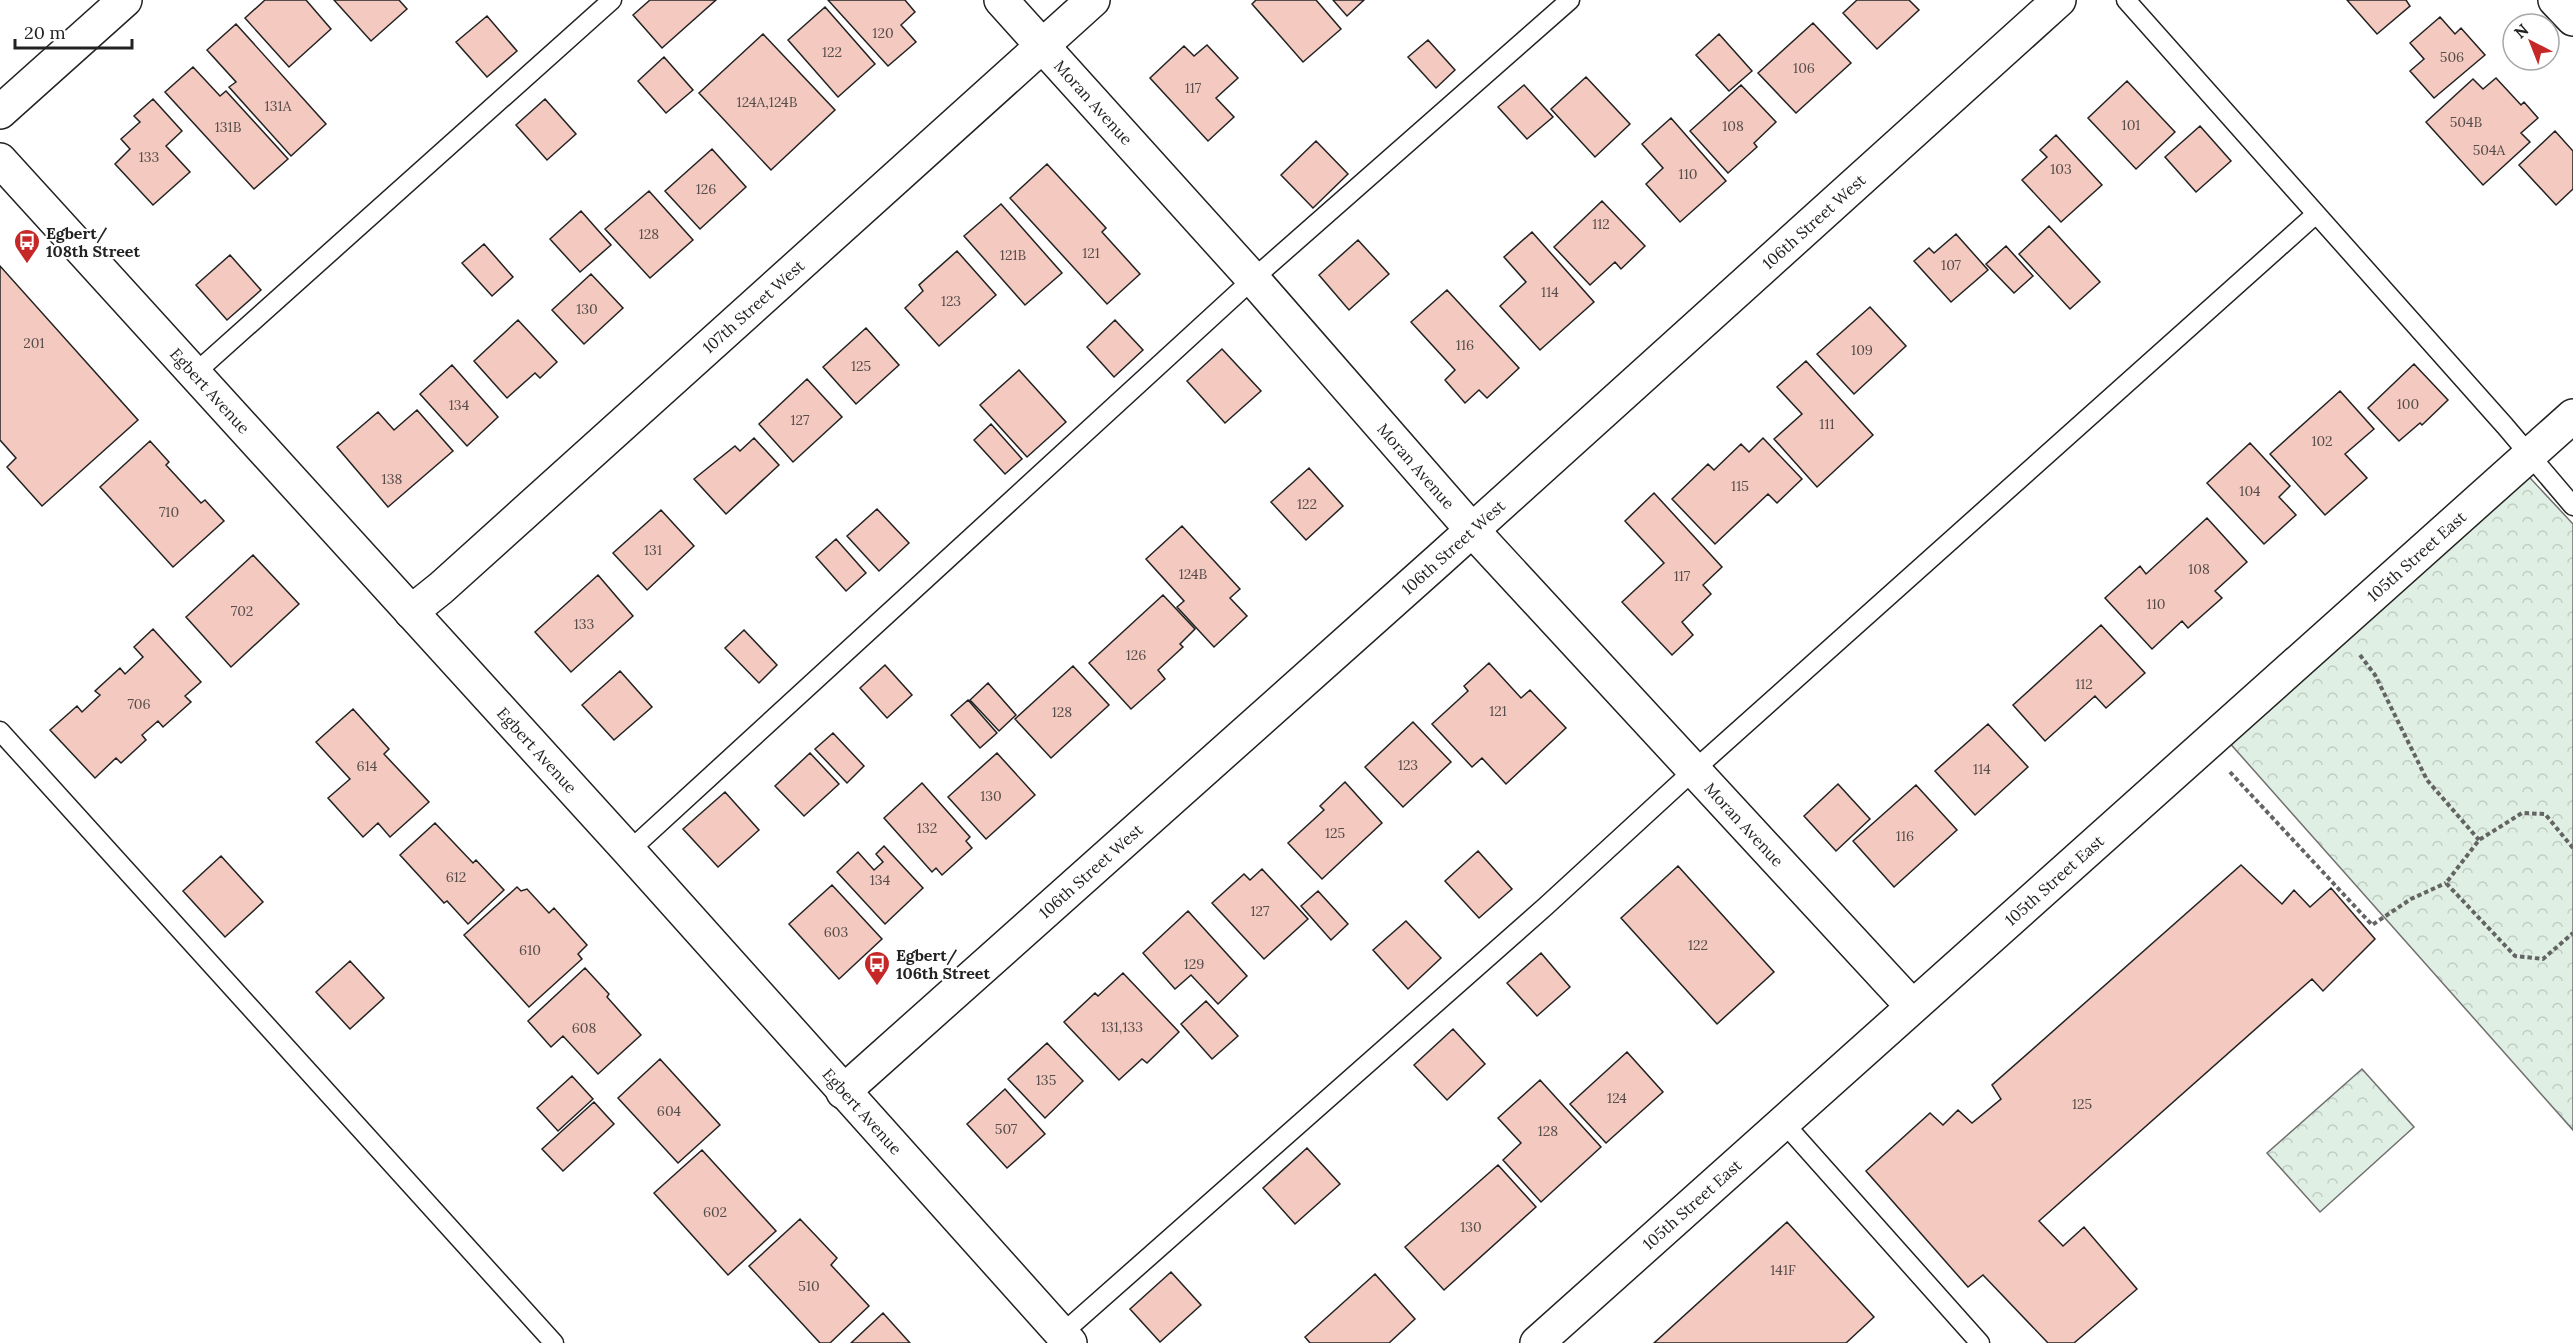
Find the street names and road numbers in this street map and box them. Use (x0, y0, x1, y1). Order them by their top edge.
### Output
street label: Moran Avenue (1050, 56, 1137, 149)
street label: 106th Street West (1758, 169, 1870, 273)
street label: 107th Street West (698, 255, 809, 357)
street label: Egbert Avenue (166, 344, 254, 438)
street label: Moran Avenue (1373, 419, 1459, 513)
street label: 106th Street West (1397, 495, 1510, 599)
street label: 105th Street East (2363, 506, 2471, 606)
street label: Egbert Avenue (493, 703, 581, 797)
street label: Moran Avenue (1700, 778, 1788, 871)
street label: 106th Street West (1035, 819, 1147, 922)
street label: 105th Street East (2001, 830, 2108, 930)
street label: Egbert Avenue (819, 1064, 906, 1159)
street label: 105th Street East (1638, 1154, 1746, 1254)

